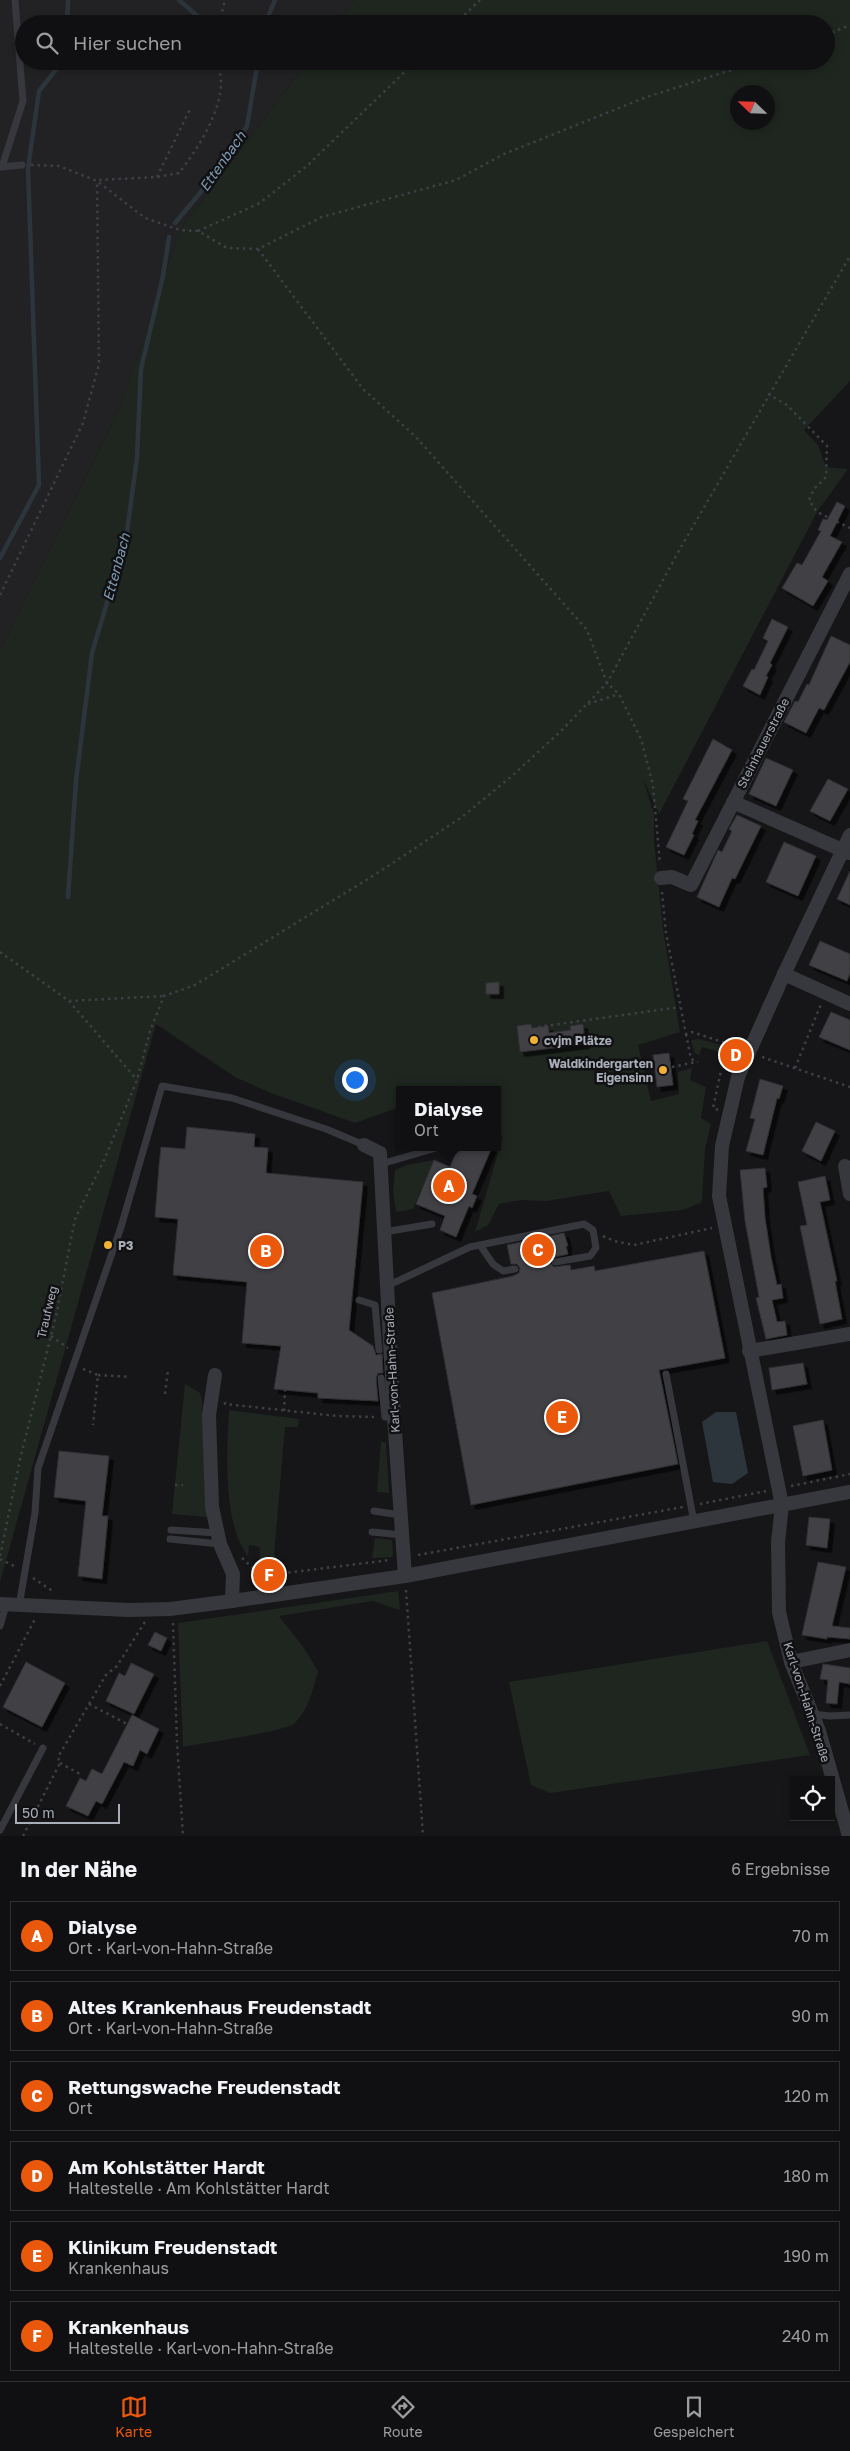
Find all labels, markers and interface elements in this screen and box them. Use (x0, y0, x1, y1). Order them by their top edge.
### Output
search box (15, 15, 835, 70)
icon: search (33, 29, 61, 57)
text: Hier suchen (73, 31, 182, 54)
north arrow (730, 85, 775, 130)
water label: Ettenbach (195, 127, 250, 194)
water label: Ettenbach (99, 530, 134, 603)
street label: Steinhauerstraße (734, 695, 792, 791)
place label: cvjm Plätze (544, 1033, 612, 1048)
marker: cvjm Plätze (528, 1034, 540, 1046)
pin: D (720, 1036, 752, 1074)
place label: Waldkindergarten Eigensinn (548, 1056, 653, 1085)
marker: Waldkindergarten Eigensinn (657, 1064, 669, 1076)
your location (342, 1067, 368, 1093)
popup (396, 1086, 501, 1151)
text: Dialyse (414, 1097, 483, 1120)
text: Ort (414, 1120, 439, 1140)
pin: A (433, 1167, 465, 1205)
pin: C (522, 1231, 554, 1269)
pin: B (250, 1232, 282, 1270)
place label: P3 (118, 1238, 133, 1253)
marker: P3 (102, 1239, 114, 1251)
street label: Traufweg (34, 1284, 60, 1340)
street label: Karl-von-Hahn-Straße (381, 1307, 403, 1433)
pin: E (546, 1398, 578, 1436)
pin: F (253, 1556, 285, 1594)
street label: Karl-von-Hahn-Straße (780, 1640, 834, 1764)
map controls (790, 1776, 835, 1821)
button: locate (790, 1776, 835, 1821)
scale bar (15, 1801, 120, 1824)
text: 50 m (22, 1804, 55, 1821)
text: In der Nähe (20, 1856, 137, 1882)
text: 6 Ergebnisse (731, 1859, 830, 1879)
text: Dialyse (68, 1915, 137, 1938)
text: A (31, 1926, 43, 1946)
text: 70 m (792, 1926, 829, 1946)
text: Ort · Karl-von-Hahn-Straße (68, 1938, 273, 1958)
text: Altes Krankenhaus Freudenstadt (68, 1995, 371, 2018)
text: B (31, 2006, 43, 2026)
text: 90 m (791, 2006, 829, 2026)
text: Ort · Karl-von-Hahn-Straße (68, 2018, 273, 2038)
text: Rettungswache Freudenstadt (68, 2075, 341, 2098)
text: C (31, 2086, 43, 2106)
text: 120 m (784, 2086, 829, 2106)
text: Ort (68, 2098, 93, 2118)
text: Am Kohlstätter Hardt (68, 2155, 265, 2178)
text: D (31, 2166, 43, 2186)
text: 180 m (783, 2166, 829, 2186)
text: Haltestelle · Am Kohlstätter Hardt (68, 2178, 330, 2198)
text: Klinikum Freudenstadt (68, 2235, 277, 2258)
text: E (32, 2246, 42, 2266)
text: 190 m (783, 2246, 829, 2266)
text: Krankenhaus (68, 2258, 169, 2278)
text: Krankenhaus (68, 2315, 189, 2338)
text: F (32, 2326, 42, 2346)
text: 240 m (782, 2326, 829, 2346)
text: Haltestelle · Karl-von-Hahn-Straße (68, 2338, 334, 2358)
tab: Karte (115, 2393, 152, 2440)
tab: Route (383, 2393, 423, 2440)
tab: Gespeichert (653, 2393, 735, 2440)

